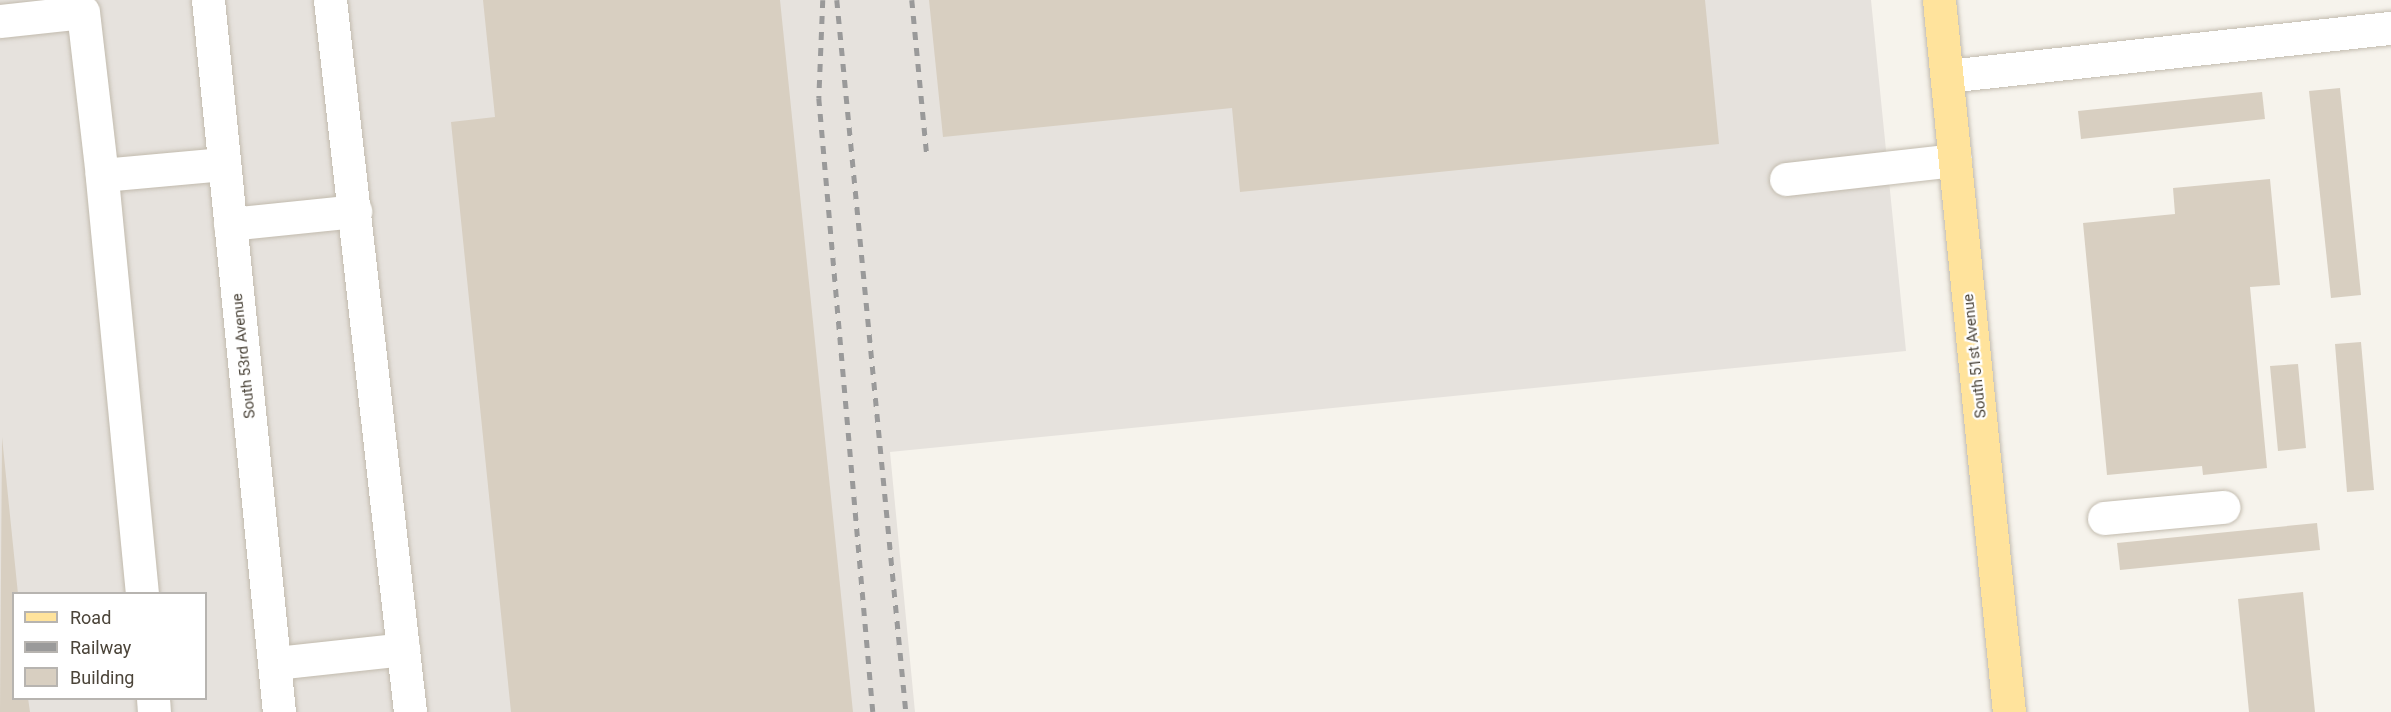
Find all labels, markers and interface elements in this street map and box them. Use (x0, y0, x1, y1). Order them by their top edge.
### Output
street label: South 53rd Avenue (228, 293, 260, 419)
street label: South 51st Avenue (1960, 293, 1990, 419)
legend (12, 592, 207, 700)
text: Road (70, 607, 111, 628)
text: Railway (70, 637, 131, 658)
text: Building (70, 667, 134, 688)

